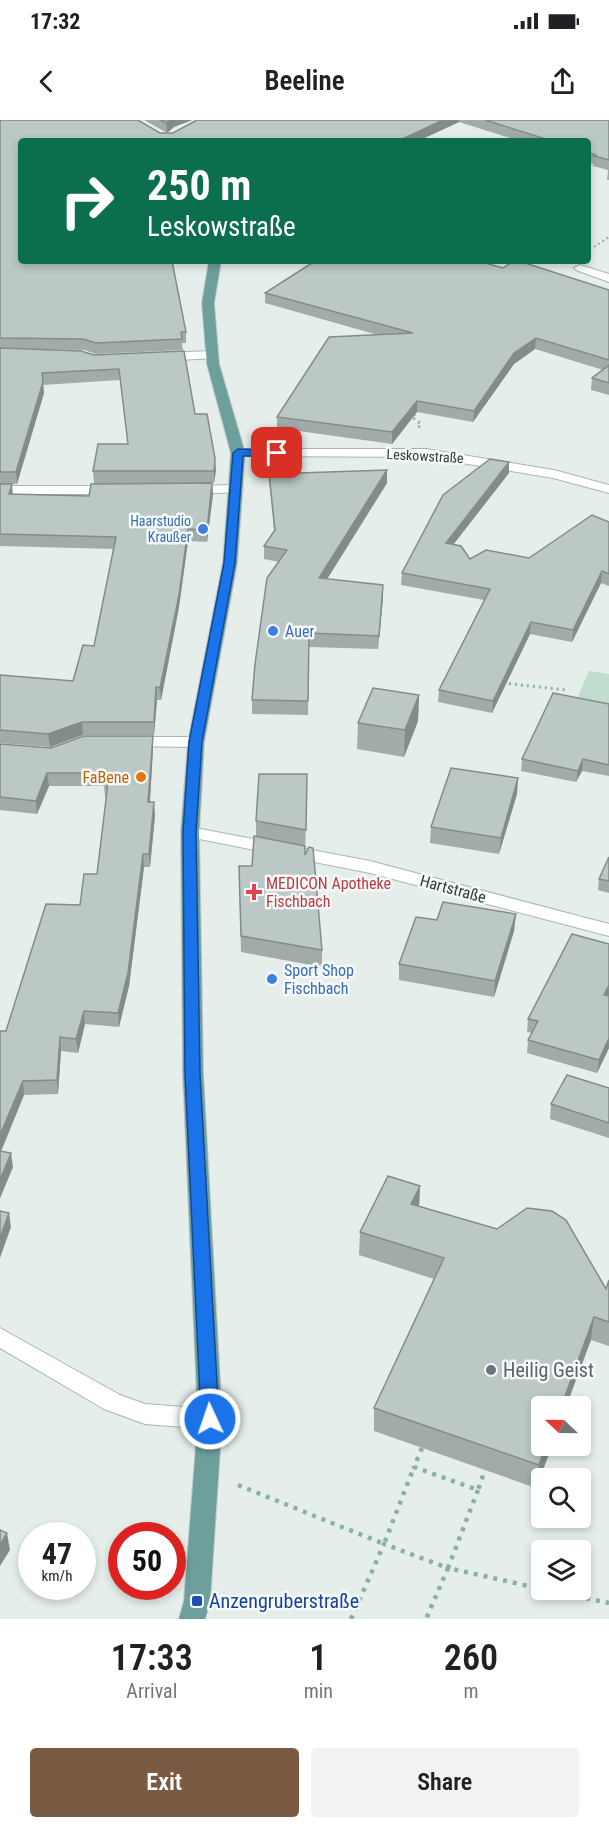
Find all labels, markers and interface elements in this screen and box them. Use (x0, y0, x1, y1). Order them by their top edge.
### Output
text: 17:32 (30, 9, 81, 34)
icon: back (30, 65, 63, 98)
text: Beeline (264, 65, 345, 97)
icon: share (546, 65, 579, 98)
text: 250 m (147, 161, 252, 210)
icon: right (48, 162, 126, 240)
text: Leskowstraße (147, 211, 296, 243)
pin (251, 427, 302, 478)
icon: arrive (260, 436, 293, 469)
street label: Leskowstraße (386, 446, 464, 466)
place label: Haarstudio Kraußer (130, 513, 191, 545)
marker: Haarstudio Kraußer (196, 522, 210, 536)
place label: Auer (285, 622, 314, 641)
marker: Auer (266, 624, 280, 638)
place label: FaBene (82, 768, 129, 787)
marker: FaBene (134, 770, 148, 784)
street label: Hartstraße (418, 871, 488, 907)
place label: MEDICON Apotheke Fischbach (266, 874, 391, 911)
marker: MEDICON Apotheke Fischbach (247, 885, 261, 899)
place label: Sport Shop Fischbach (284, 961, 354, 998)
marker: Sport Shop Fischbach (265, 972, 279, 986)
place label: Heilig Geist (503, 1358, 594, 1382)
marker: Heilig Geist (484, 1363, 498, 1377)
position arrow (178, 1387, 242, 1451)
north arrow (531, 1396, 591, 1456)
map controls (531, 1396, 591, 1600)
button: search (531, 1468, 591, 1528)
speed limit sign: 50 (108, 1522, 186, 1600)
text: 47 (42, 1536, 72, 1571)
button: layers (531, 1540, 591, 1600)
text: km/h (42, 1567, 72, 1585)
place label: Anzengruberstraße (209, 1589, 359, 1613)
marker: Anzengruberstraße (190, 1594, 204, 1608)
text: 17:33 (111, 1637, 193, 1679)
text: 1 (309, 1637, 327, 1679)
text: 260 (444, 1637, 498, 1679)
text: Arrival (126, 1679, 177, 1703)
text: min (304, 1679, 333, 1703)
text: m (463, 1679, 479, 1703)
button: Exit (30, 1748, 299, 1817)
button: Share (311, 1748, 579, 1817)

